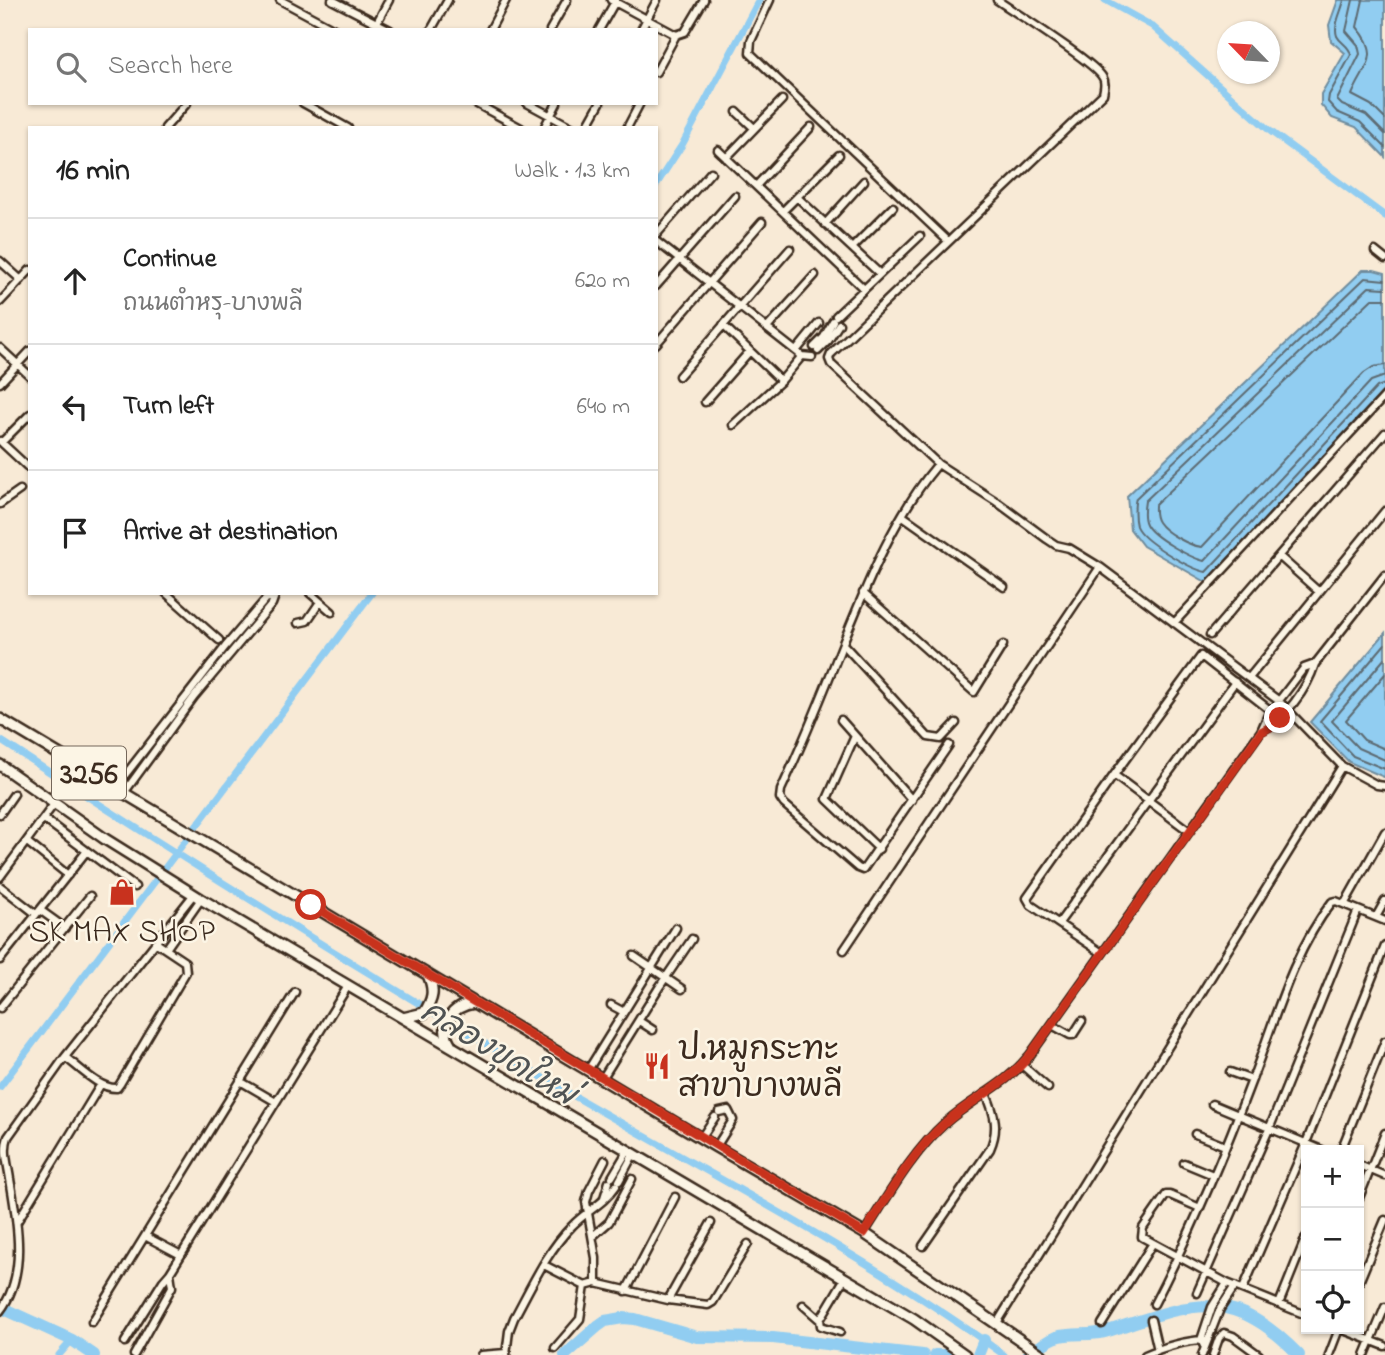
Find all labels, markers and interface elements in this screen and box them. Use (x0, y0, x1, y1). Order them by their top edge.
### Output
north arrow (1217, 21, 1280, 84)
search box (28, 28, 658, 105)
icon: search (52, 48, 90, 86)
text: Search here (108, 48, 233, 86)
text: 16 min (56, 150, 130, 194)
text: Walk · 1.3 km (514, 155, 630, 188)
text: Continue (123, 241, 216, 279)
icon: ahead (56, 262, 94, 300)
text: 620 m (575, 265, 630, 298)
text: ถนนตำหรุ-บางพลี (123, 288, 303, 321)
icon: left (56, 388, 94, 426)
text: Turn left (123, 388, 214, 426)
text: 640 m (577, 391, 630, 424)
icon: arrive (56, 514, 94, 552)
text: Arrive at destination (123, 514, 338, 552)
route end (1264, 702, 1295, 733)
road number: 3256 (52, 746, 126, 800)
shop icon: SK MAX SHOP (107, 877, 137, 907)
route start (295, 889, 326, 920)
place label: SK MAX SHOP (29, 910, 216, 957)
water label: คลองขุดใหม่ (411, 988, 591, 1123)
place label: ป.หมูกระทะ สาขาบางพลี (678, 1028, 842, 1112)
restaurant icon: ป.หมูกระทะ สาขาบางพลี (642, 1051, 672, 1081)
map controls (1301, 1145, 1364, 1334)
button: + (1301, 1145, 1364, 1208)
button: − (1301, 1208, 1364, 1271)
button: locate (1301, 1271, 1364, 1334)

